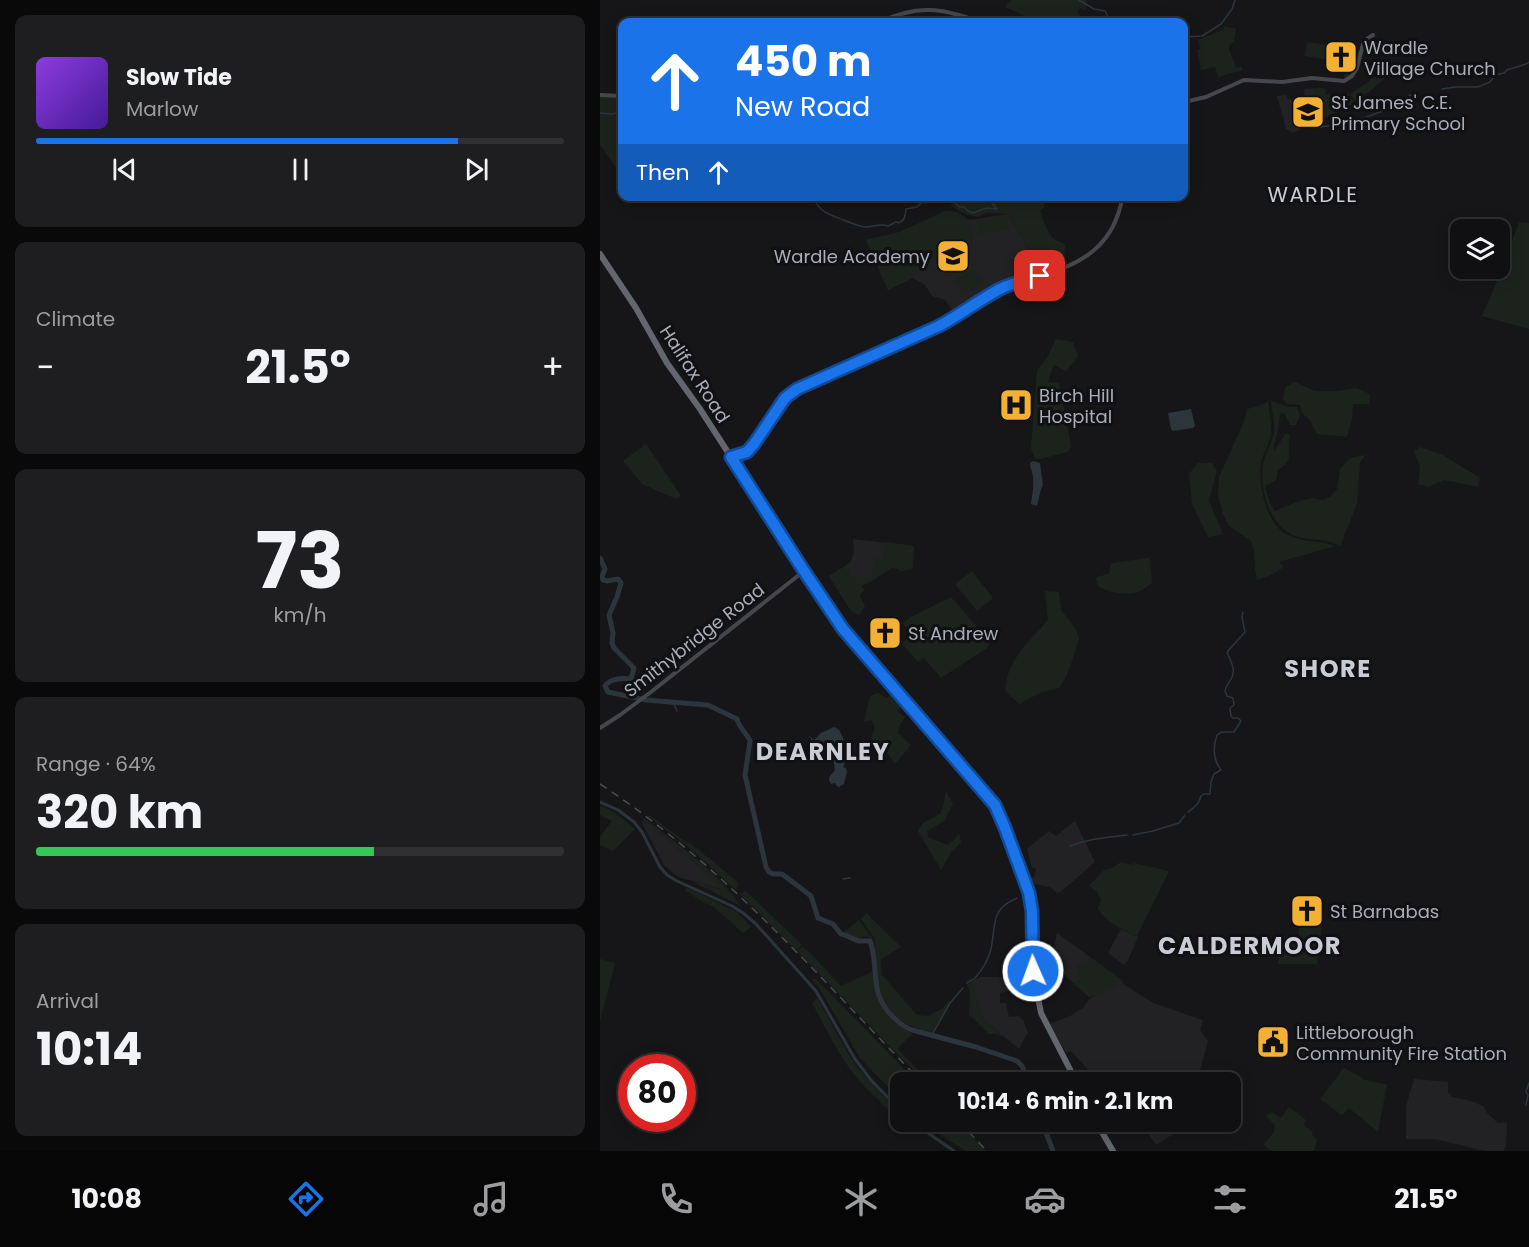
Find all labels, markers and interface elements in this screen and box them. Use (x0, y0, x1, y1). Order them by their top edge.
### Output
text: 450 m (735, 32, 872, 91)
place label: Wardle Village Church (1364, 35, 1496, 81)
church icon: Wardle Village Church (1323, 39, 1359, 75)
icon: ahead (636, 42, 714, 120)
text: Slow Tide (126, 62, 232, 93)
text: New Road (735, 88, 870, 125)
place label: St James' C.E. Primary School (1331, 90, 1465, 136)
school or university icon: St James' C.E. Primary School (1290, 94, 1326, 130)
text: Marlow (126, 95, 198, 123)
icon: previous (108, 153, 141, 186)
icon: pause (284, 153, 317, 186)
icon: next (460, 153, 493, 186)
icon: ahead (702, 156, 735, 189)
text: Then (636, 157, 690, 188)
district label: WARDLE (1267, 180, 1359, 209)
map controls (1450, 219, 1510, 279)
button: layers (1450, 219, 1510, 279)
school or university icon: Wardle Academy (935, 238, 971, 274)
place label: Wardle Academy (774, 244, 930, 269)
pin (1014, 250, 1065, 301)
icon: arrive (1023, 259, 1056, 292)
text: Climate (36, 305, 115, 333)
street label: Halifax Road (654, 320, 736, 428)
text: 21.5° (245, 336, 351, 399)
text: − (36, 344, 54, 391)
text: + (541, 344, 564, 391)
place label: Birch Hill Hospital (1039, 383, 1114, 429)
hospital icon: Birch Hill Hospital (998, 387, 1034, 423)
text: 73 (256, 506, 344, 615)
street label: Smithybridge Road (618, 577, 770, 703)
text: km/h (273, 601, 327, 629)
church icon: St Andrew (867, 615, 903, 651)
place label: St Andrew (908, 621, 999, 646)
district label: SHORE (1284, 652, 1372, 685)
district label: DEARNLEY (756, 735, 890, 768)
text: Range · 64% (36, 750, 156, 778)
text: 320 km (36, 781, 203, 844)
church icon: St Barnabas (1289, 893, 1325, 929)
place label: St Barnabas (1330, 899, 1439, 924)
district label: CALDERMOOR (1158, 929, 1342, 962)
position arrow (1001, 939, 1065, 1003)
text: Arrival (36, 987, 99, 1015)
text: 10:14 (36, 1018, 142, 1081)
place label: Littleborough Community Fire Station (1296, 1020, 1507, 1066)
public building icon: Littleborough Community Fire Station (1255, 1024, 1291, 1060)
speed limit sign: 80 (618, 1054, 696, 1132)
text: 10:14 · 6 min · 2.1 km (958, 1086, 1173, 1117)
icon: directions (285, 1178, 327, 1220)
icon: music (470, 1178, 512, 1220)
icon: phone (655, 1178, 697, 1220)
icon: climate (840, 1178, 882, 1220)
icon: car (1024, 1178, 1066, 1220)
icon: filters (1209, 1178, 1251, 1220)
text: 10:08 (71, 1180, 142, 1217)
text: 21.5° (1394, 1180, 1457, 1217)

